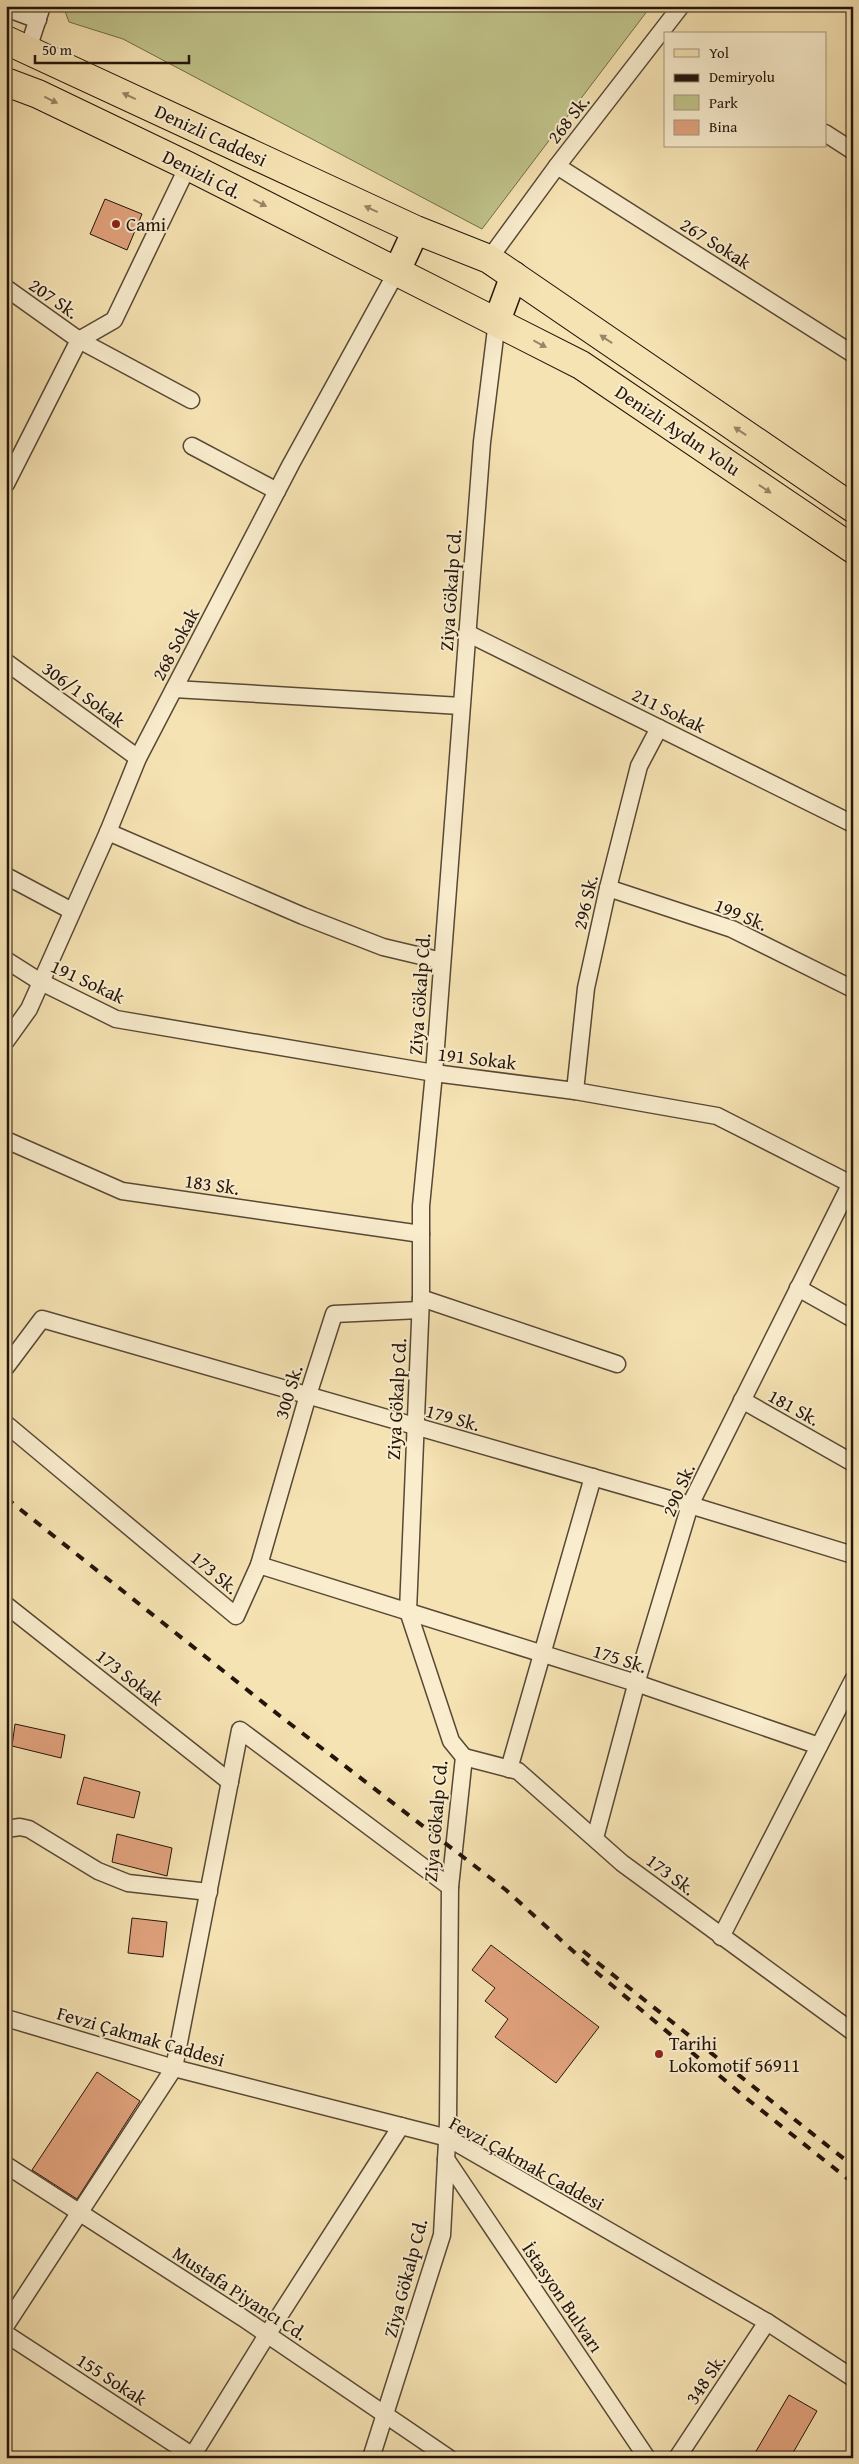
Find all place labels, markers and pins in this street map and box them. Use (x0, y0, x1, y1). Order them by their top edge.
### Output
place label: Cami (126, 210, 166, 238)
marker: Cami (110, 218, 122, 230)
place label: Tarihi Lokomotif 56911 (669, 2029, 800, 2079)
marker: Tarihi Lokomotif 56911 (653, 2048, 665, 2060)

